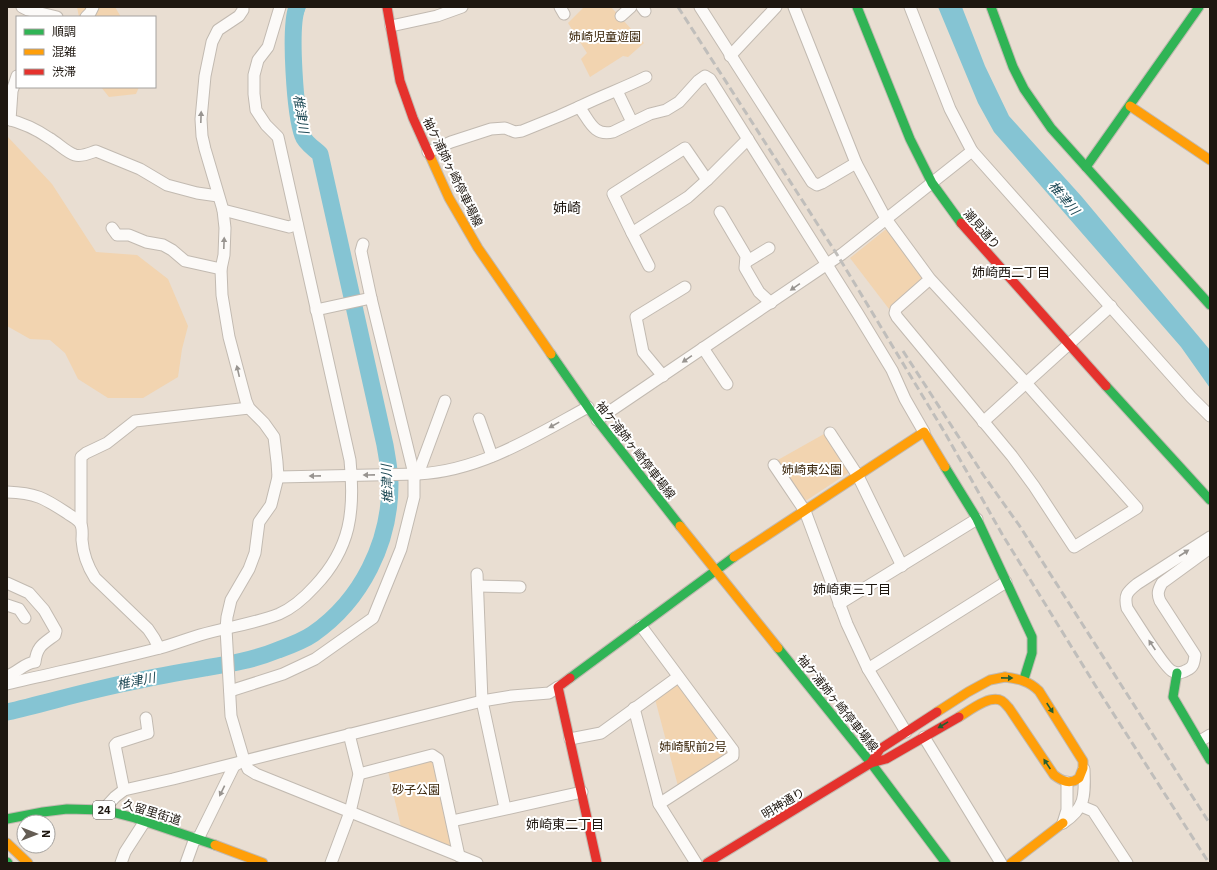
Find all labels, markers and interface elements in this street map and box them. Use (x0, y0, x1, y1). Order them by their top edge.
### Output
legend (16, 16, 156, 88)
text: 順調 (52, 24, 76, 39)
park label: 姉崎児童遊園 (569, 29, 641, 44)
text: 混雑 (52, 44, 76, 59)
text: 渋滞 (52, 64, 76, 79)
water label: 椎津川 (290, 93, 313, 137)
one-way arrow (198, 110, 204, 123)
street label: 袖ケ浦姉ヶ崎停車場線 (420, 115, 486, 229)
water label: 椎津川 (1045, 178, 1084, 220)
district label: 姉崎 (553, 199, 581, 217)
street label: 潮見通り (961, 206, 1003, 252)
one-way arrow (221, 237, 228, 249)
district label: 姉崎西二丁目 (972, 264, 1050, 281)
one-way arrow (790, 283, 800, 291)
one-way arrow (682, 355, 692, 363)
one-way arrow (235, 365, 241, 377)
street label: 袖ケ浦姉ヶ崎停車場線 (593, 398, 679, 502)
one-way arrow (548, 422, 560, 429)
water label: 椎津川 (378, 462, 396, 504)
park label: 姉崎東公園 (782, 462, 842, 477)
one-way arrow (362, 472, 375, 478)
one-way arrow (308, 473, 321, 479)
one-way arrow (1179, 549, 1189, 557)
district label: 姉崎東三丁目 (813, 581, 891, 598)
one-way arrow (1148, 640, 1156, 650)
street label: 袖ケ浦姉ヶ崎停車場線 (794, 652, 882, 754)
water label: 椎津川 (115, 669, 159, 693)
one-way arrow (1001, 674, 1013, 681)
one-way arrow (1046, 702, 1053, 714)
one-way arrow (937, 722, 949, 729)
park label: 姉崎駅前2号 (659, 739, 727, 754)
one-way arrow (1043, 759, 1050, 770)
park label: 砂子公園 (392, 782, 440, 797)
street label: 明神通り (759, 784, 807, 822)
one-way arrow (219, 785, 225, 796)
street label: 久留里街道 (121, 796, 183, 828)
road number: 24 (93, 801, 115, 819)
north arrow (16, 814, 56, 854)
district label: 姉崎東二丁目 (526, 816, 604, 833)
text: N (39, 830, 53, 838)

